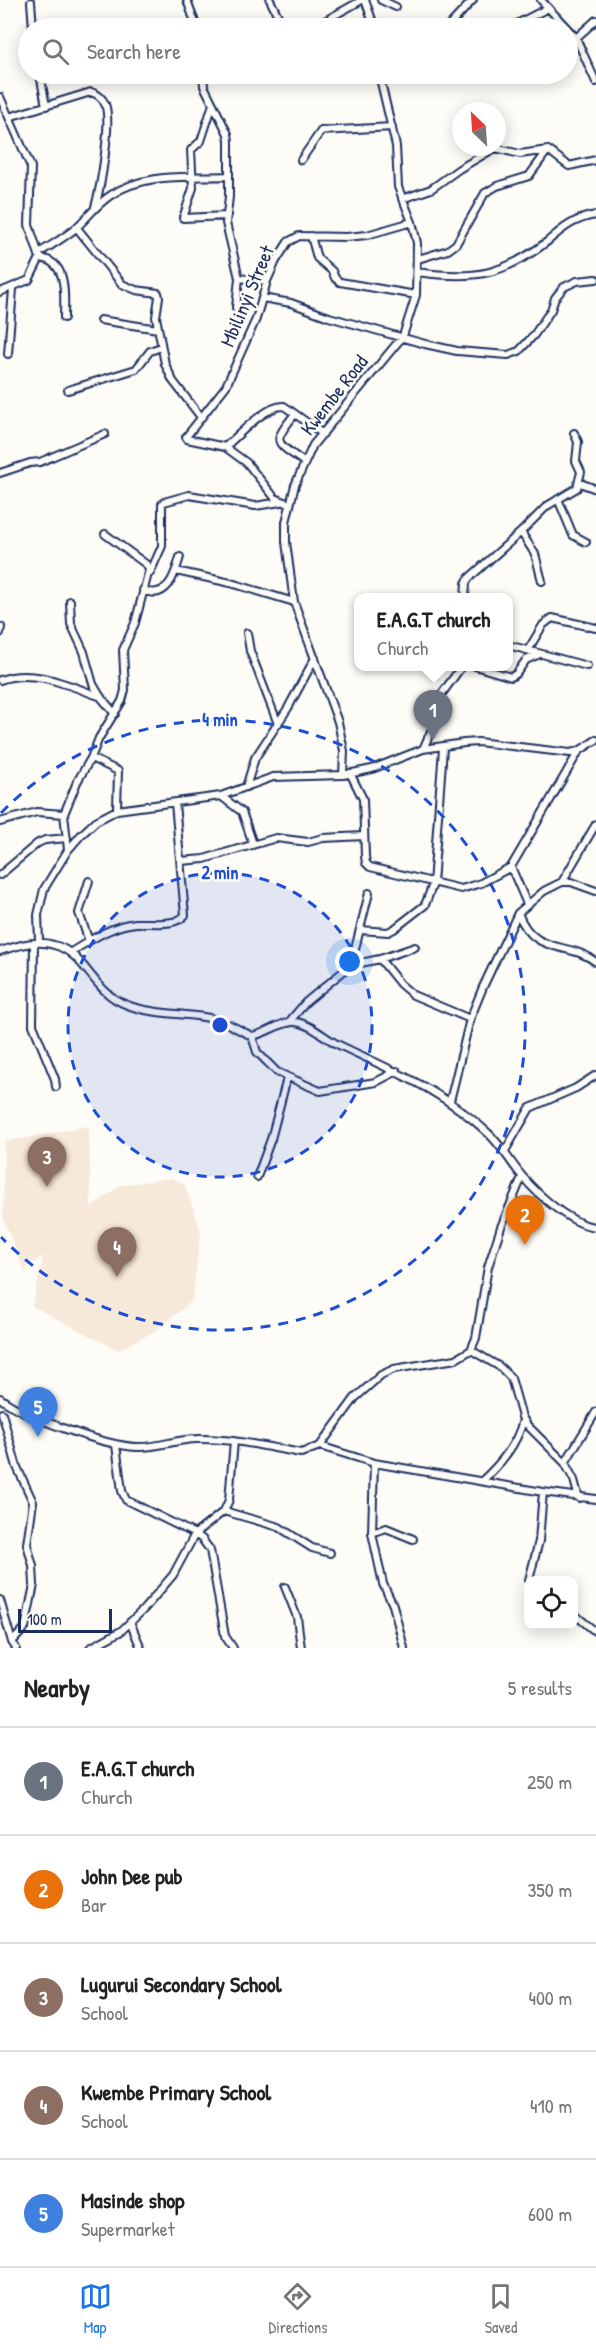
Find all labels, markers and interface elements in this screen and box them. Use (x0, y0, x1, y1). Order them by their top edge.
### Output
search box (18, 18, 578, 84)
icon: search (39, 35, 72, 68)
text: Search here (87, 36, 181, 66)
north arrow (452, 102, 506, 156)
street label: Mbilinyi Street (213, 240, 280, 351)
street label: Kwembe Road (294, 349, 374, 440)
popup (354, 593, 513, 671)
text: E.A.G.T church (377, 604, 490, 634)
text: Church (377, 634, 428, 661)
pin: 1 (414, 690, 452, 740)
text: 4 min (202, 707, 238, 732)
text: 2 min (202, 860, 238, 885)
your location (335, 947, 364, 976)
centre of rings (210, 1015, 230, 1035)
pin: 3 (28, 1138, 66, 1187)
pin: 2 (506, 1196, 544, 1245)
pin: 4 (98, 1228, 136, 1277)
pin: 5 (18, 1388, 57, 1437)
map controls (524, 1576, 578, 1630)
button: locate (524, 1576, 578, 1630)
scale bar (18, 1606, 112, 1634)
text: 100 m (27, 1608, 62, 1630)
text: Nearby (24, 1670, 90, 1705)
text: 5 results (508, 1674, 572, 1701)
text: E.A.G.T church (81, 1753, 194, 1783)
text: 1 (40, 1768, 47, 1795)
text: 250 m (527, 1768, 572, 1795)
text: Church (81, 1783, 132, 1810)
text: John Dee pub (81, 1861, 183, 1891)
text: 2 (39, 1876, 48, 1903)
text: 350 m (527, 1876, 572, 1903)
text: Bar (81, 1891, 107, 1918)
text: Lugurui Secondary School (81, 1969, 282, 1999)
text: 3 (39, 1984, 48, 2011)
text: 400 m (528, 1984, 572, 2011)
text: School (81, 1999, 128, 2026)
text: Kwembe Primary School (81, 2077, 271, 2107)
text: 4 (40, 2092, 47, 2119)
text: 410 m (530, 2092, 572, 2119)
text: School (81, 2107, 128, 2134)
text: Masinde shop (81, 2185, 184, 2215)
text: 5 (39, 2200, 48, 2227)
text: 600 m (528, 2200, 572, 2227)
text: Supermarket (81, 2215, 175, 2242)
tab: Map (79, 2280, 112, 2338)
tab: Directions (269, 2280, 327, 2338)
tab: Saved (484, 2280, 517, 2338)

